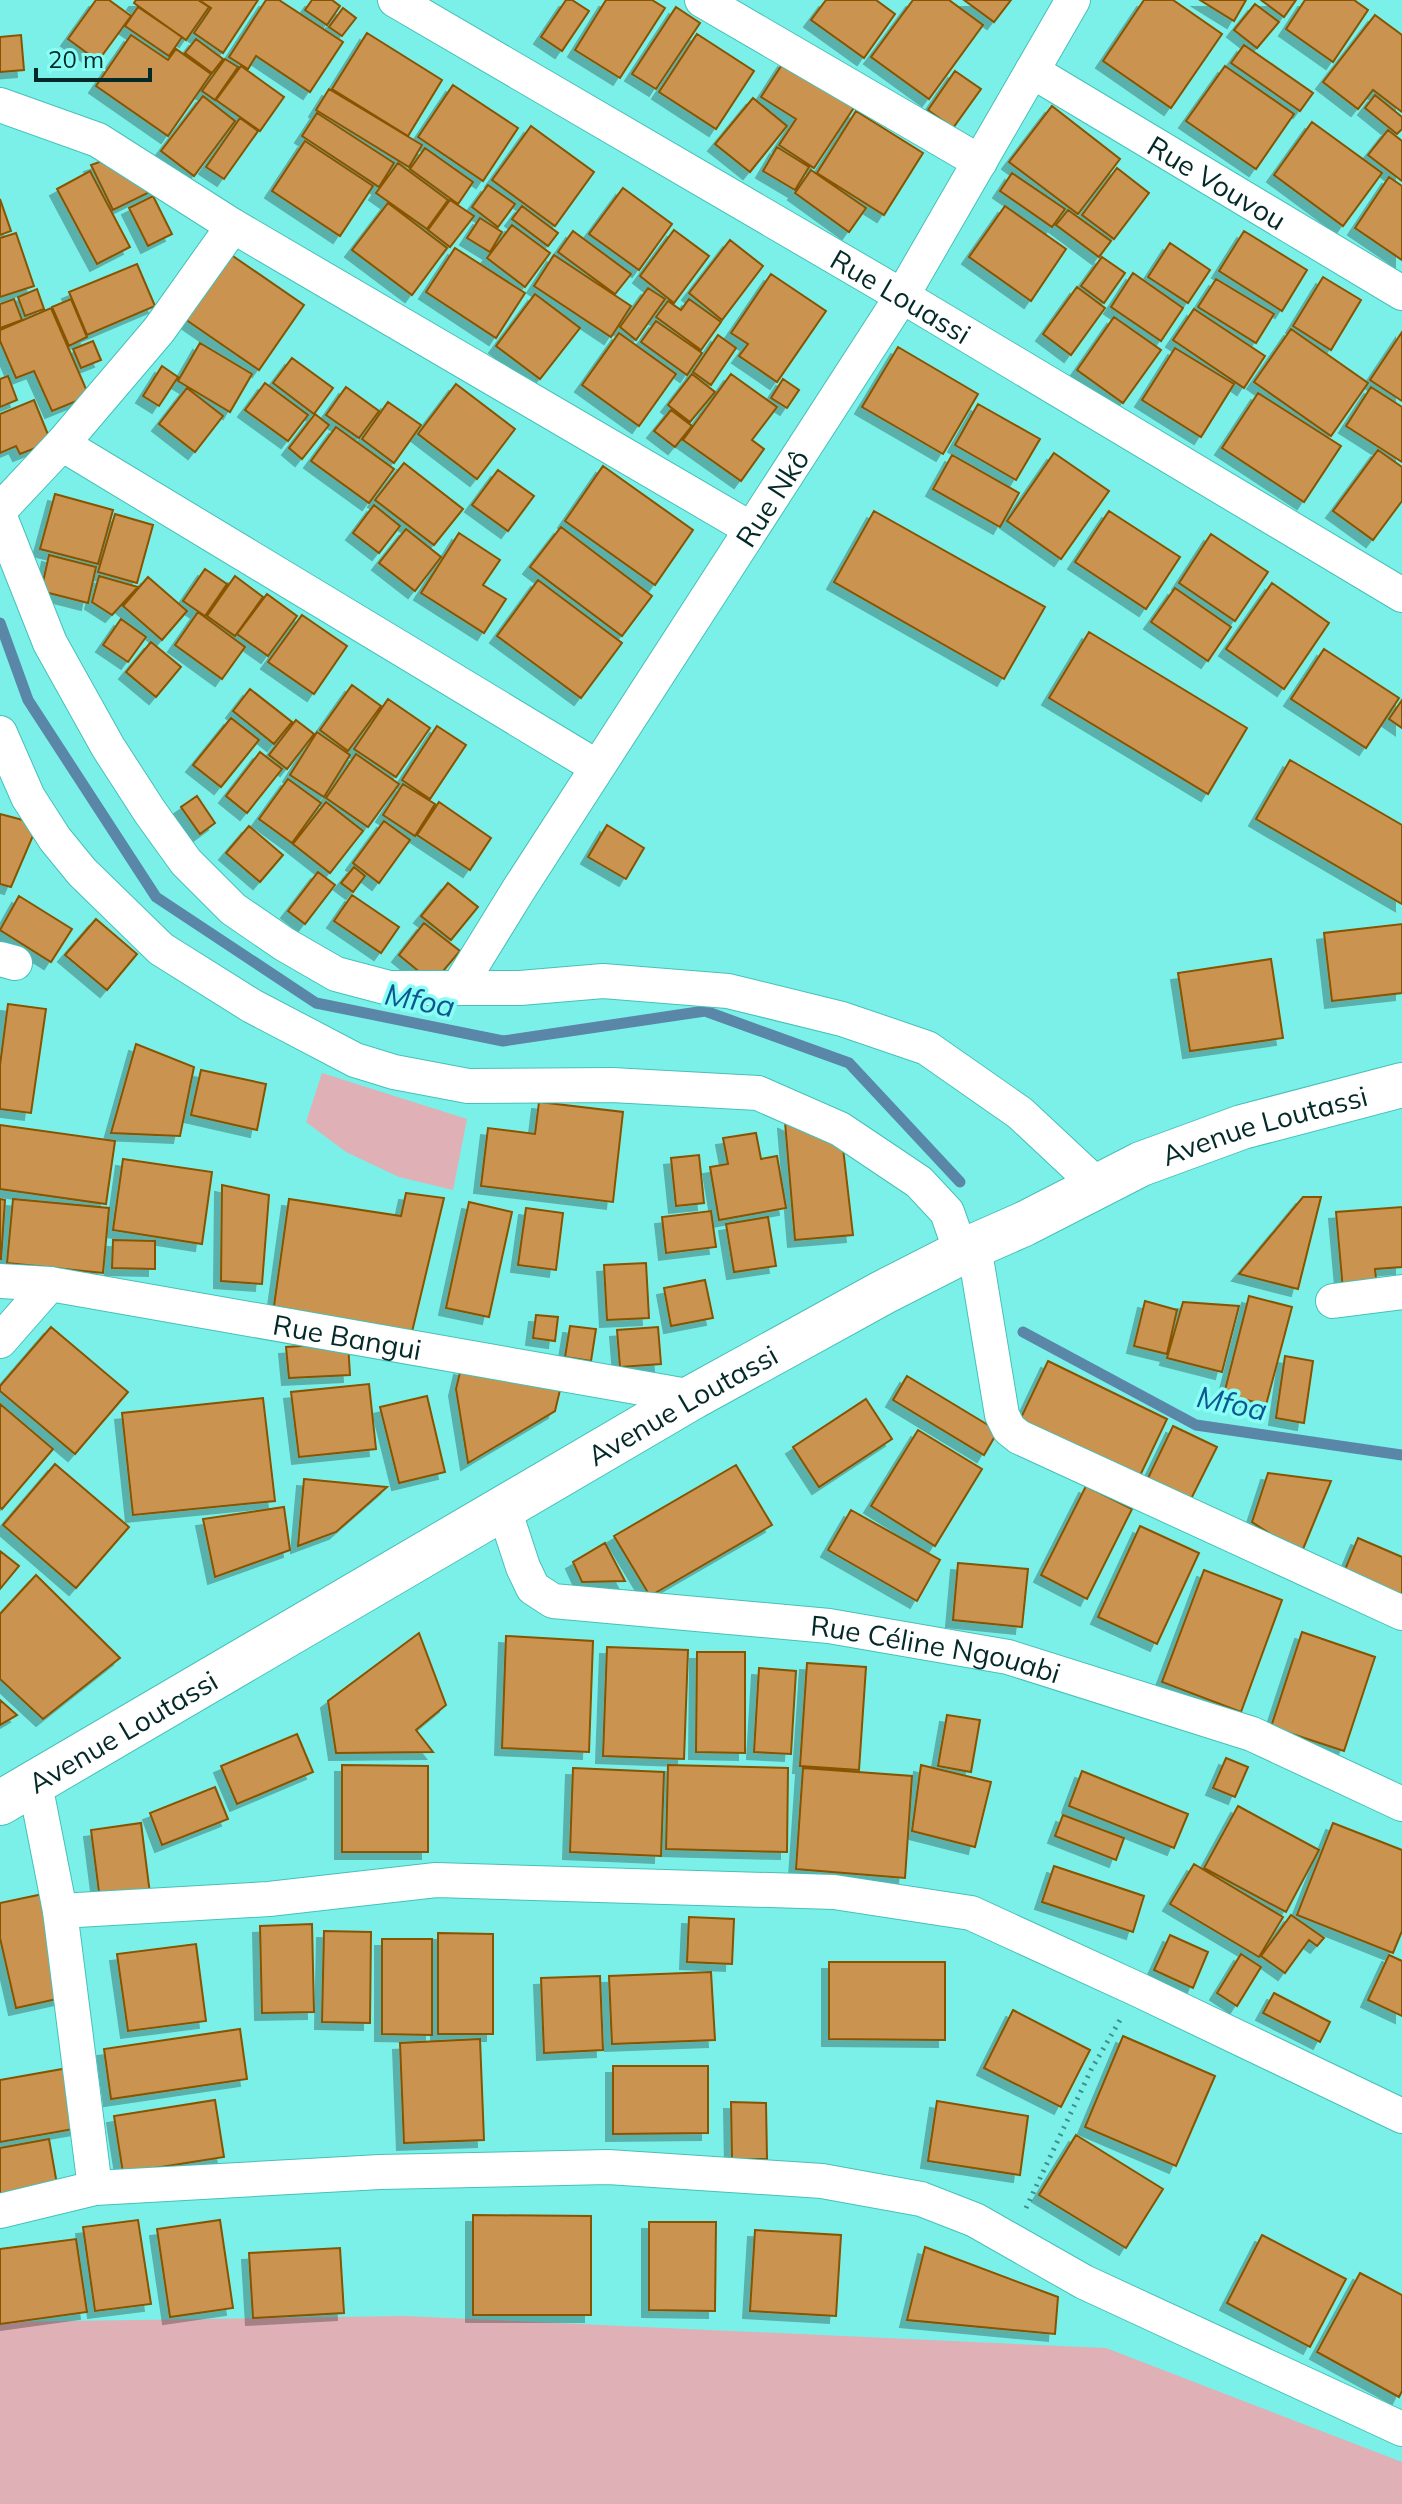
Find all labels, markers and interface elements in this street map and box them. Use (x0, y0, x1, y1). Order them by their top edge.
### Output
scale bar (36, 32, 150, 82)
text: 20 m (48, 44, 104, 74)
street label: Rue Vouvou (1142, 127, 1293, 237)
street label: Rue Louassi (825, 241, 977, 351)
street label: Rue Nkô (727, 442, 816, 553)
water label: Mfoa (382, 975, 458, 1025)
street label: Avenue Loutassi (1157, 1077, 1371, 1172)
street label: Rue Bangui (270, 1306, 424, 1366)
street label: Avenue Loutassi (581, 1337, 783, 1473)
water label: Mfoa (1194, 1377, 1270, 1429)
street label: Rue Céline Ngouabi (809, 1607, 1065, 1690)
street label: Avenue Loutassi (22, 1662, 223, 1800)

